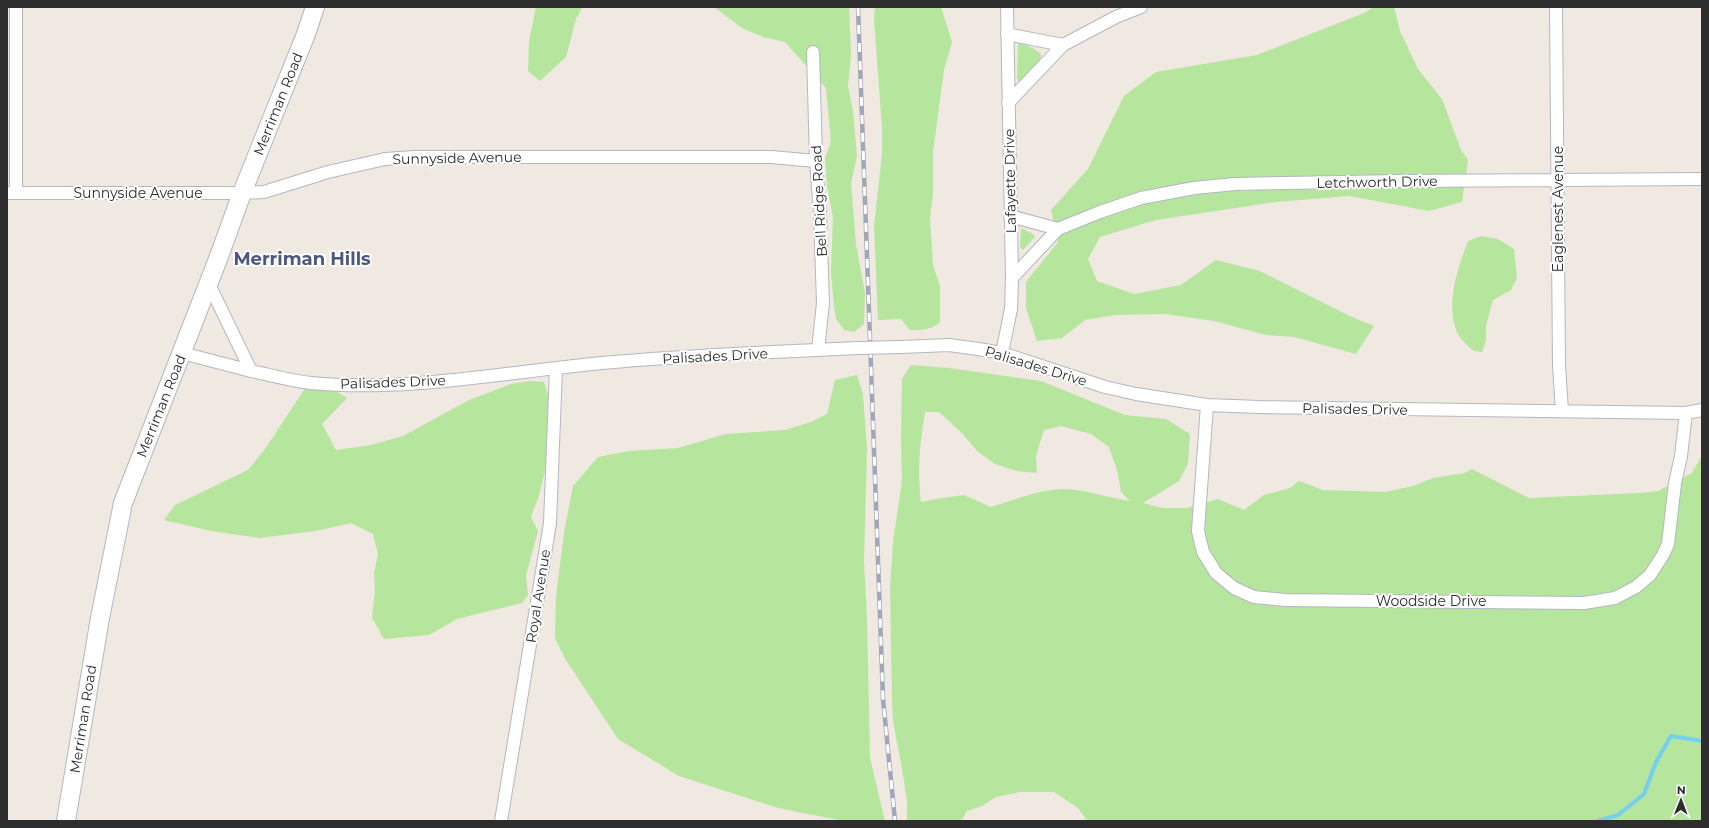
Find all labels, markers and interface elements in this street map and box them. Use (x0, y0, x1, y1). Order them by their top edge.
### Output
street label: Merriman Road (249, 50, 307, 158)
street label: Lafayette Drive (1000, 129, 1020, 233)
street label: Bell Ridge Road (807, 145, 831, 257)
street label: Eaglenest Avenue (1549, 146, 1567, 272)
street label: Sunnyside Avenue (392, 148, 522, 168)
street label: Letchworth Drive (1316, 172, 1438, 192)
street label: Sunnyside Avenue (73, 184, 203, 202)
district label: Merriman Hills (233, 248, 371, 270)
street label: Palisades Drive (983, 342, 1089, 390)
street label: Palisades Drive (662, 344, 768, 368)
street label: Merriman Road (132, 352, 190, 460)
street label: Palisades Drive (340, 371, 446, 393)
street label: Palisades Drive (1302, 399, 1408, 419)
street label: Royal Avenue (522, 548, 554, 644)
street label: Woodside Drive (1376, 592, 1486, 610)
street label: Merriman Road (66, 664, 100, 774)
north arrow (1661, 780, 1701, 820)
text: N (1677, 783, 1686, 797)

